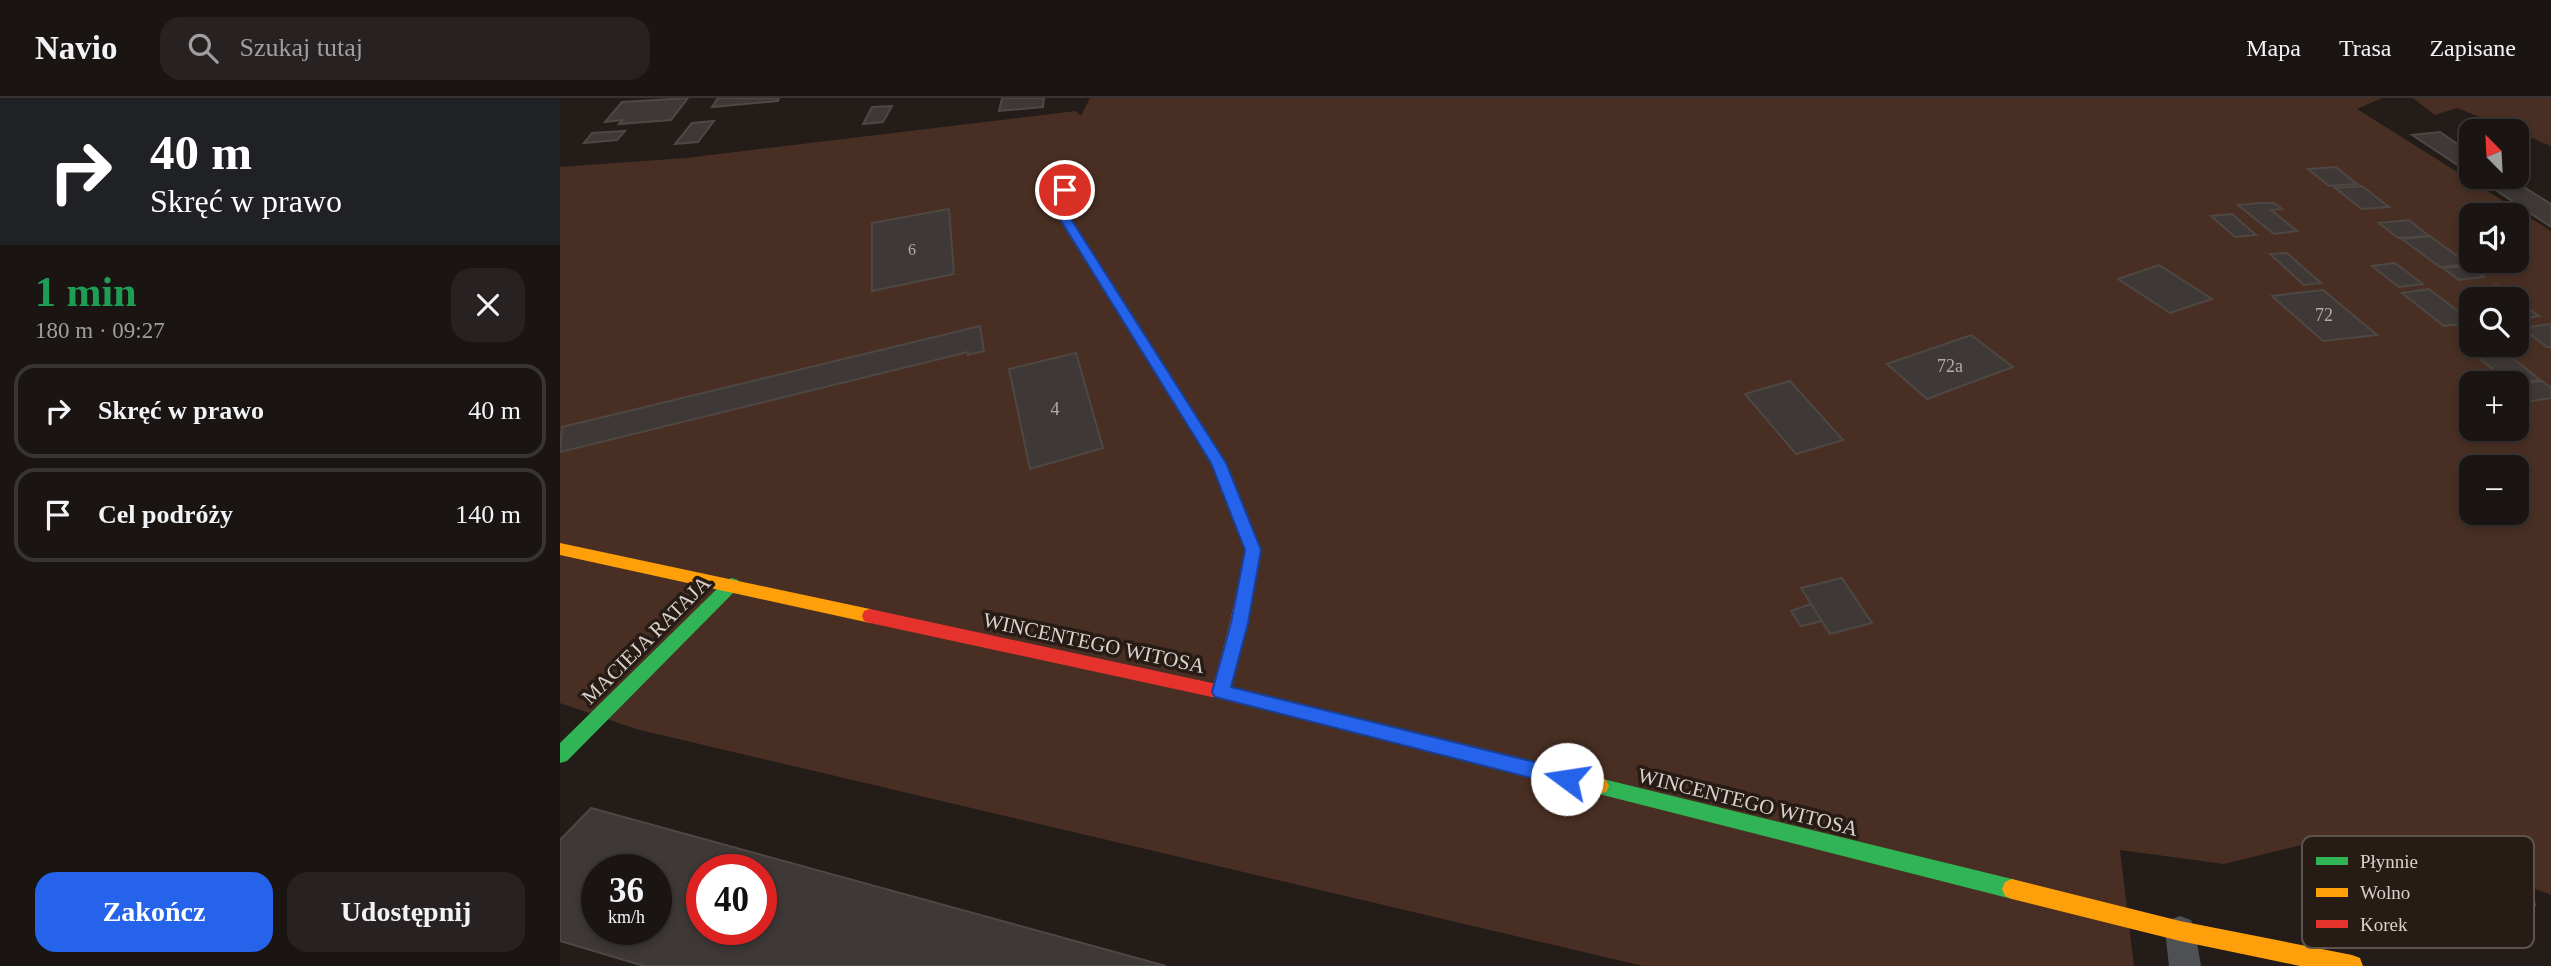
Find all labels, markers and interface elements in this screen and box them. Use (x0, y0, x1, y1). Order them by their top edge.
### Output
search box (160, 17, 650, 80)
icon: search (184, 29, 222, 67)
text: Navio (35, 30, 118, 66)
text: Szukaj tutaj (240, 33, 363, 62)
text: Mapa (2246, 35, 2301, 61)
text: Trasa (2339, 35, 2391, 61)
text: Zapisane (2429, 35, 2516, 61)
north arrow (2459, 119, 2529, 189)
map controls (2459, 119, 2529, 525)
text: 40 m (150, 125, 252, 180)
icon: right (35, 126, 126, 217)
pin (1035, 160, 1095, 220)
icon: arrive (1046, 171, 1084, 209)
text: Skręć w prawo (150, 183, 342, 219)
button: sound (2459, 203, 2529, 273)
house number: 6 (908, 241, 916, 258)
button: close (451, 268, 525, 342)
text: 1 min (35, 269, 137, 315)
button: search (2459, 287, 2529, 357)
house number: 72 (2315, 305, 2333, 325)
text: 180 m · 09:27 (35, 318, 165, 343)
house number: 72a (1937, 356, 1963, 376)
button: + (2459, 371, 2529, 441)
icon: right (39, 392, 77, 430)
text: Skręć w prawo (98, 396, 264, 425)
text: 40 m (468, 396, 521, 425)
house number: 4 (1051, 399, 1060, 419)
button: − (2459, 455, 2529, 525)
icon: arrive (39, 496, 77, 534)
text: Cel podróży (98, 500, 233, 529)
text: 140 m (455, 500, 521, 529)
street label: MACIEJA RATAJA (577, 570, 716, 709)
street label: WINCENTEGO WITOSA (981, 608, 1208, 678)
position arrow (1530, 742, 1604, 816)
street label: WINCENTEGO WITOSA (1635, 763, 1861, 841)
legend (2302, 836, 2534, 948)
text: Płynnie (2360, 851, 2418, 872)
speed limit sign: 40 (686, 854, 777, 945)
text: 36 (609, 871, 644, 910)
button: Zakończ (35, 872, 273, 952)
button: Udostępnij (287, 872, 525, 952)
text: Wolno (2360, 882, 2410, 903)
text: km/h (608, 907, 645, 927)
text: Korek (2360, 914, 2408, 935)

